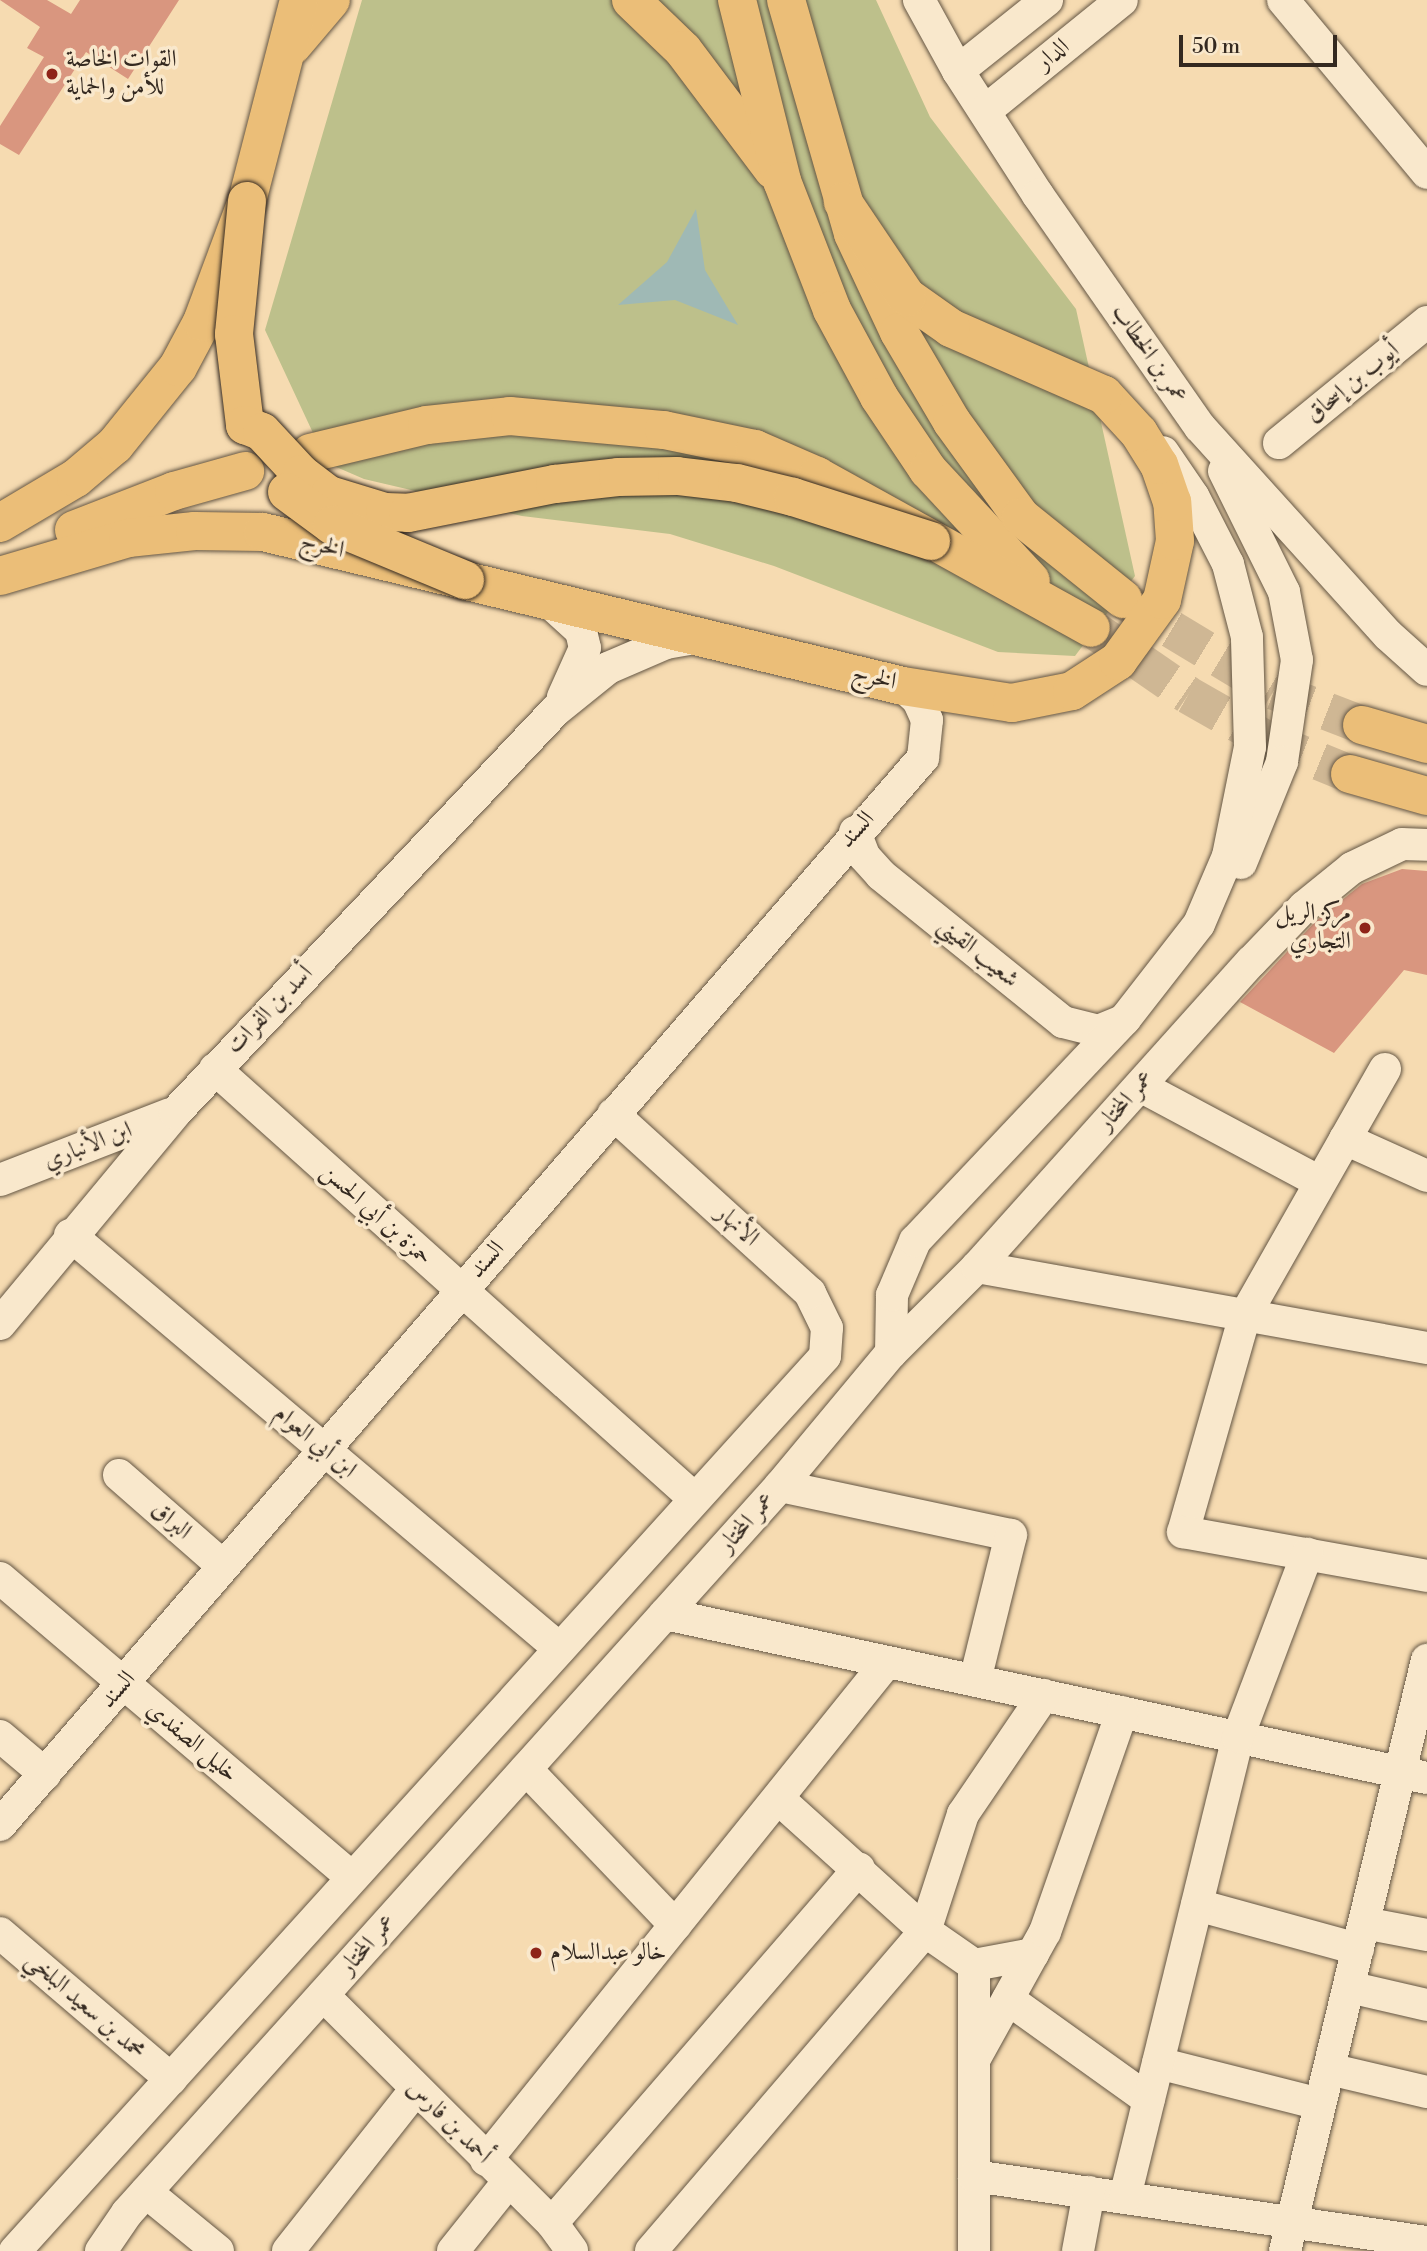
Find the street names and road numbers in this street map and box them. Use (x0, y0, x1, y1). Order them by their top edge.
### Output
street label: الدار (1030, 33, 1076, 77)
street label: عمر بن الخطاب (1104, 299, 1194, 409)
street label: أيوب بن إسحاق (1300, 336, 1406, 430)
street label: الخرج (297, 527, 347, 565)
street label: الخرج (849, 659, 899, 697)
street label: السند (833, 805, 881, 855)
street label: شعيب القيني (932, 912, 1024, 994)
street label: أسد بن الفرات (221, 960, 319, 1060)
street label: عمر المختار (1091, 1065, 1161, 1137)
street label: ابن الأنباري (40, 1116, 136, 1176)
street label: حمزة بن أبي الحسن (315, 1158, 437, 1272)
street label: الأنهار (709, 1199, 765, 1253)
street label: السند (463, 1235, 511, 1285)
street label: ابن أبي العوام (268, 1399, 362, 1485)
street label: عمر المختار (712, 1487, 782, 1559)
street label: البراق (145, 1496, 197, 1546)
street label: السند (94, 1665, 142, 1715)
street label: خليل الصفدي (140, 1695, 244, 1789)
street label: عمر المختار (333, 1909, 403, 1981)
street label: محمد بن سعيد البلخي (19, 1946, 151, 2066)
street label: أحمد بن فارس (401, 2074, 497, 2170)

